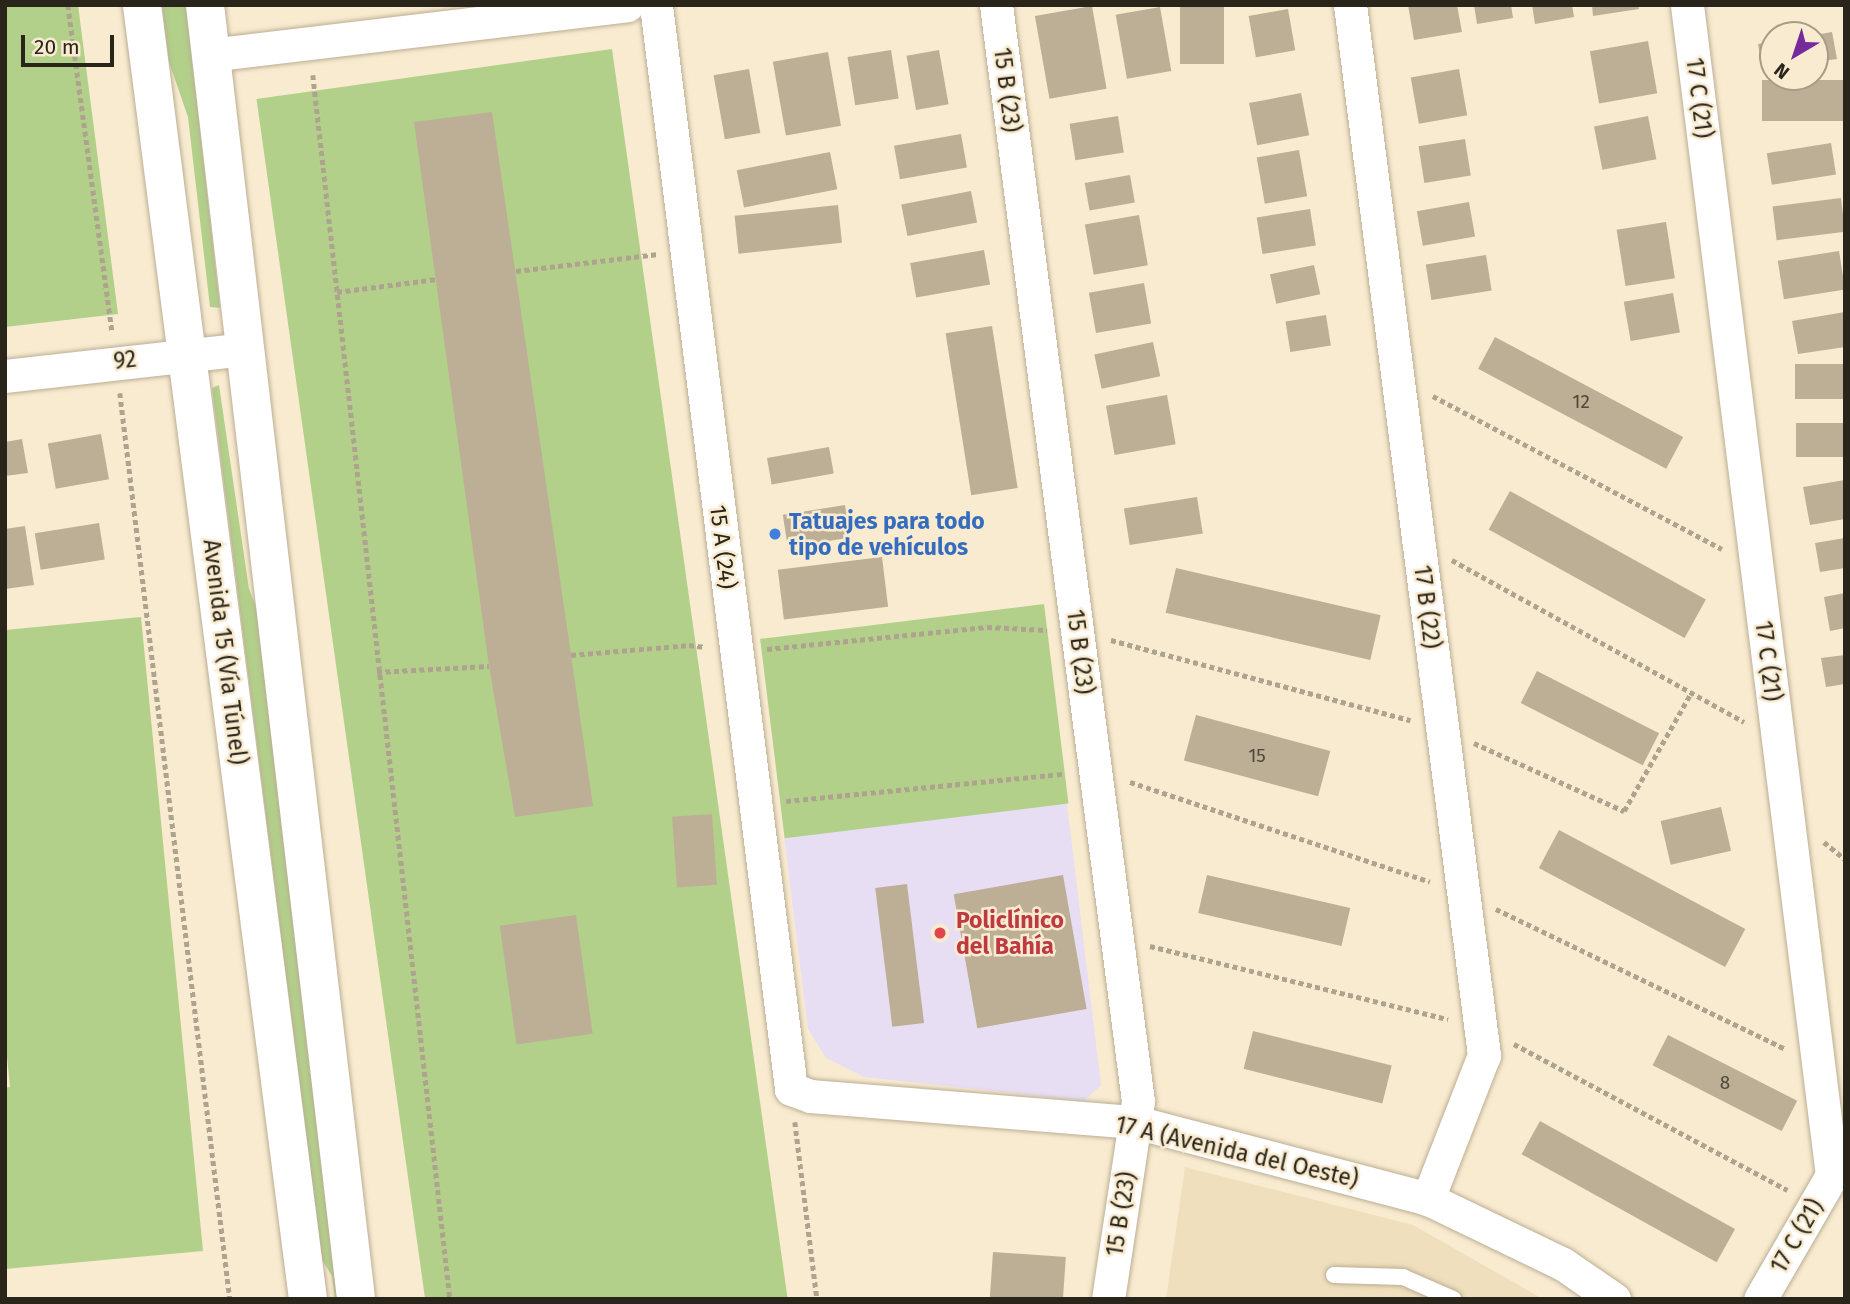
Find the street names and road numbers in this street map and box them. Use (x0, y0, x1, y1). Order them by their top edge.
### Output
street label: 15 B (23) (988, 46, 1026, 134)
street label: 17 C (21) (1680, 56, 1718, 140)
street label: 92 (112, 345, 138, 375)
street label: 15 A (24) (704, 503, 742, 591)
street label: Avenida 15 (Vía Túnel) (197, 538, 253, 766)
street label: 17 B (22) (1408, 564, 1446, 650)
street label: 15 B (23) (1061, 608, 1099, 696)
street label: 17 C (21) (1749, 619, 1787, 703)
street label: 17 A (Avenida del Oeste) (1113, 1111, 1361, 1193)
street label: 15 B (23) (1101, 1170, 1141, 1258)
street label: 17 C (21) (1765, 1194, 1829, 1278)

